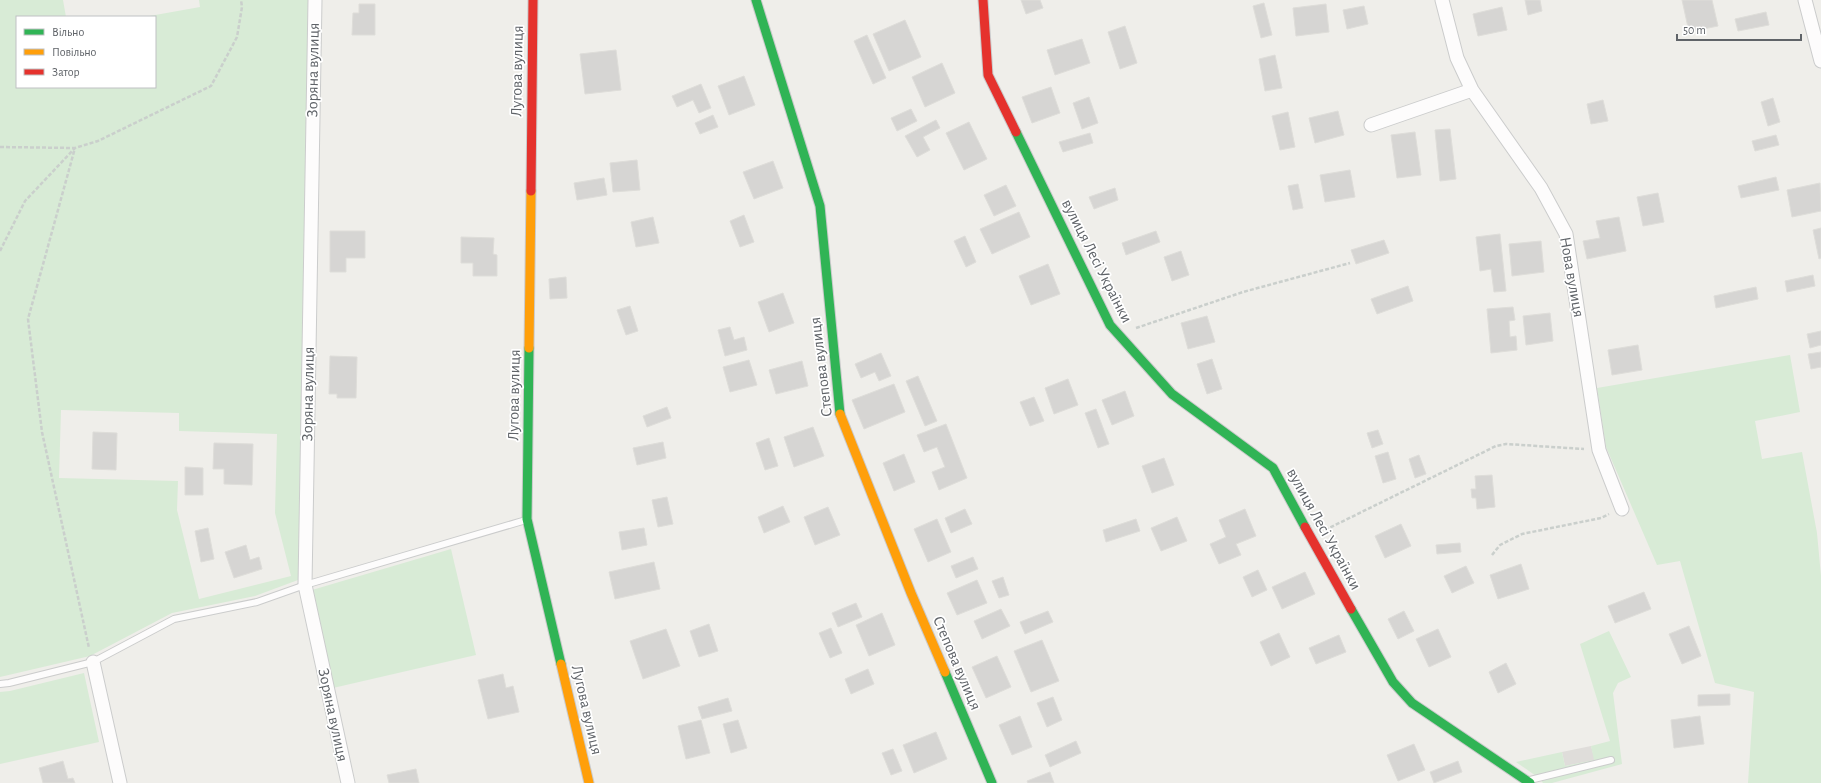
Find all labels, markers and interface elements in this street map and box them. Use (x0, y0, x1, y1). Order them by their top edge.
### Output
legend (16, 16, 156, 88)
scale bar (1677, 16, 1801, 42)
street label: Зоряна вулиця (304, 22, 323, 118)
text: 50 m (1683, 24, 1706, 36)
street label: Лугова вулиця (508, 25, 527, 117)
text: Вільно (52, 26, 84, 38)
text: Повільно (52, 46, 97, 58)
text: Затор (52, 66, 80, 78)
street label: вулиця Лесі Українки (1058, 197, 1135, 326)
street label: Нова вулиця (1556, 235, 1587, 319)
street label: Степова вулиця (807, 316, 836, 418)
street label: Зоряна вулиця (299, 346, 318, 442)
street label: Лугова вулиця (505, 349, 524, 441)
street label: вулиця Лесі Українки (1283, 465, 1364, 593)
street label: Степова вулиця (929, 614, 984, 713)
street label: Лугова вулиця (568, 664, 605, 757)
street label: Зоряна вулиця (314, 667, 351, 763)

